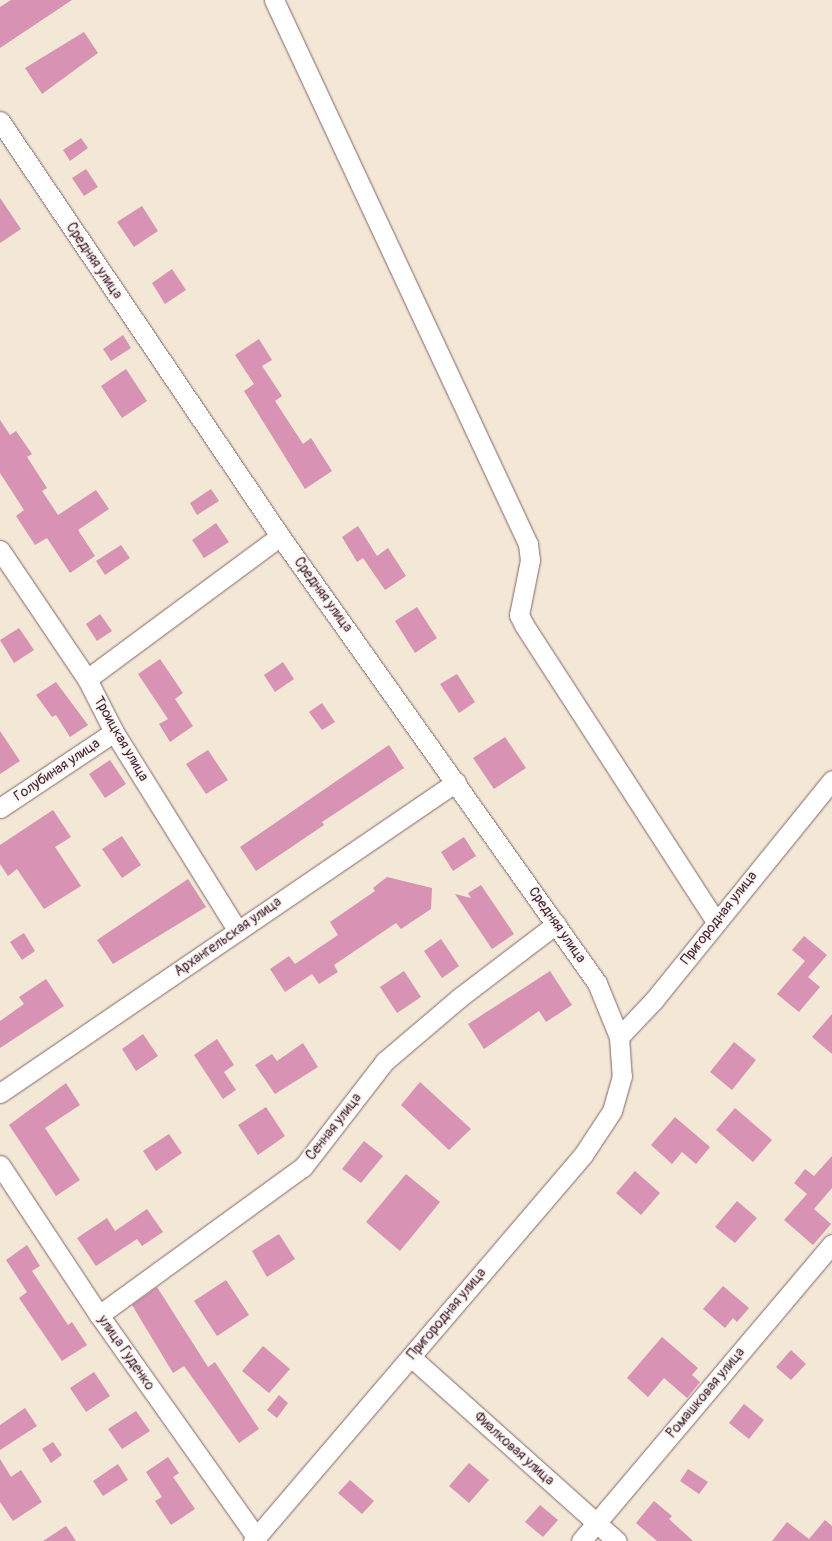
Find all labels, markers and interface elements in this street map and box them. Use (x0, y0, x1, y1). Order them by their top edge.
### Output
street label: Средняя улица (62, 220, 126, 302)
street label: Средняя улица (290, 554, 356, 636)
street label: Троицкая улица (90, 694, 152, 784)
street label: Голубиная улица (11, 735, 103, 805)
street label: Пригородная улица (677, 868, 761, 968)
street label: Средняя улица (525, 884, 589, 966)
street label: Архангельская улица (171, 894, 285, 980)
street label: Сенная улица (303, 1090, 365, 1164)
street label: Пригородная улица (404, 1265, 490, 1363)
street label: улица Гуденко (94, 1312, 158, 1394)
street label: Ромашковая улица (663, 1344, 749, 1442)
street label: Фиалковая улица (470, 1409, 558, 1489)

